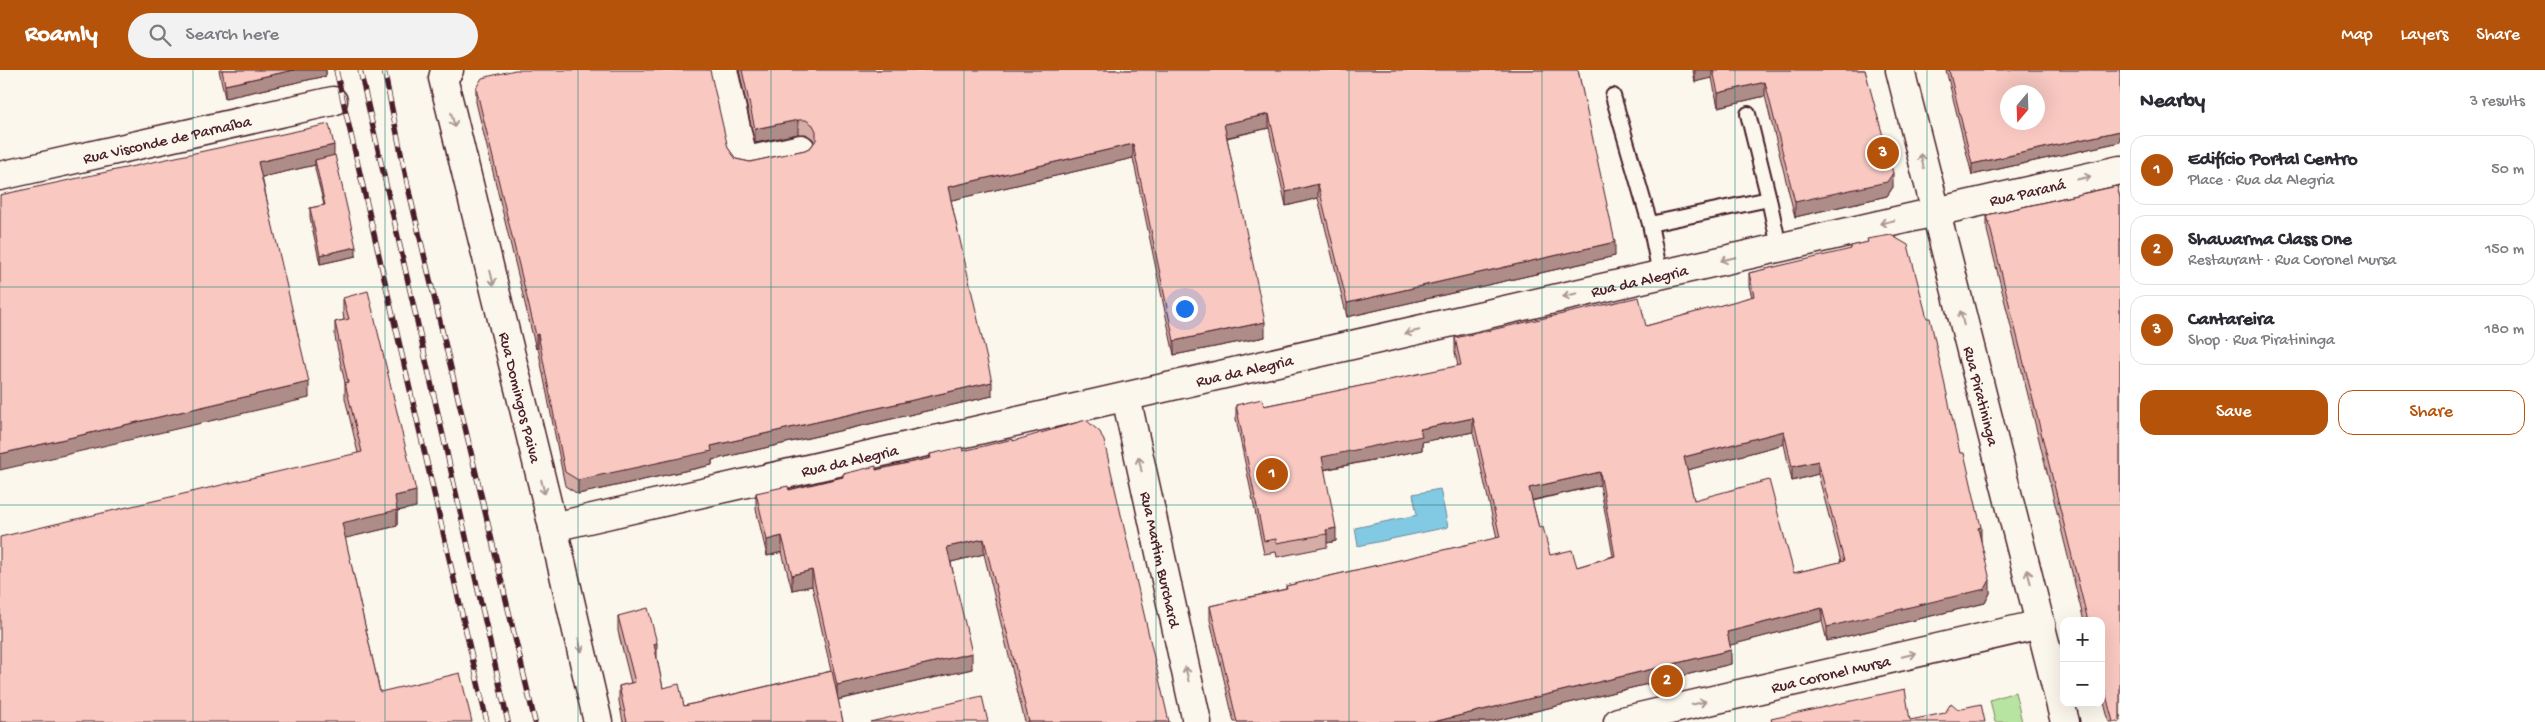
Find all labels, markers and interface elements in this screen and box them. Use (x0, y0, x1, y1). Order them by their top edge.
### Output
search box (128, 13, 478, 58)
text: Roamly (25, 21, 98, 50)
icon: search (146, 21, 174, 49)
text: Search here (186, 24, 279, 47)
text: Map (2341, 25, 2373, 46)
text: Layers (2401, 25, 2448, 46)
text: Share (2476, 25, 2520, 46)
north arrow (2000, 85, 2045, 130)
text: Nearby (2140, 90, 2205, 115)
text: 3 results (2470, 93, 2525, 112)
one-way arrow (449, 112, 458, 128)
street label: Rua Visconde de Parnaíba (82, 113, 255, 170)
pin: 3 (1867, 134, 1899, 172)
text: Edifício Portal Centro (2188, 149, 2358, 172)
one-way arrow (1917, 153, 1926, 169)
text: 1 (2154, 161, 2160, 180)
text: 50 m (2491, 161, 2524, 180)
text: Place · Rua da Alegria (2188, 172, 2334, 191)
one-way arrow (2076, 173, 2092, 182)
street label: Rua Paraná (1988, 176, 2069, 212)
one-way arrow (1879, 218, 1895, 227)
text: Shawarma Class One (2188, 229, 2352, 252)
text: 2 (2153, 241, 2161, 260)
text: 150 m (2485, 241, 2524, 260)
text: Restaurant · Rua Coronel Mursa (2188, 252, 2396, 271)
one-way arrow (1721, 254, 1737, 264)
street label: Rua da Alegria (1590, 262, 1691, 303)
one-way arrow (488, 270, 497, 286)
one-way arrow (1562, 291, 1578, 300)
your location (1172, 296, 1198, 322)
text: Cantareira (2188, 309, 2274, 332)
one-way arrow (1957, 311, 1966, 327)
text: 3 (2153, 321, 2161, 340)
text: 180 m (2485, 321, 2524, 340)
one-way arrow (1404, 327, 1420, 337)
street label: Rua Domingos Paiva (493, 331, 543, 466)
text: Shop · Rua Piratininga (2188, 332, 2335, 351)
street label: Rua Piratininga (1957, 345, 2001, 450)
street label: Rua da Alegria (1195, 352, 1297, 393)
button: Save (2140, 390, 2328, 435)
button: Share (2338, 390, 2525, 435)
street label: Rua da Alegria (800, 442, 902, 483)
pin: 1 (1256, 455, 1288, 493)
one-way arrow (1135, 457, 1145, 473)
one-way arrow (539, 478, 548, 494)
street label: Rua Martim Burchard (1134, 490, 1182, 631)
one-way arrow (2024, 570, 2033, 586)
map controls (2060, 617, 2105, 707)
button: + (2060, 617, 2105, 662)
one-way arrow (576, 637, 585, 653)
one-way arrow (1900, 650, 1916, 659)
street label: Rua Coronel Mursa (1770, 653, 1894, 699)
pin: 2 (1651, 662, 1683, 700)
button: − (2060, 662, 2105, 707)
one-way arrow (1182, 667, 1191, 683)
one-way arrow (1691, 698, 1707, 707)

